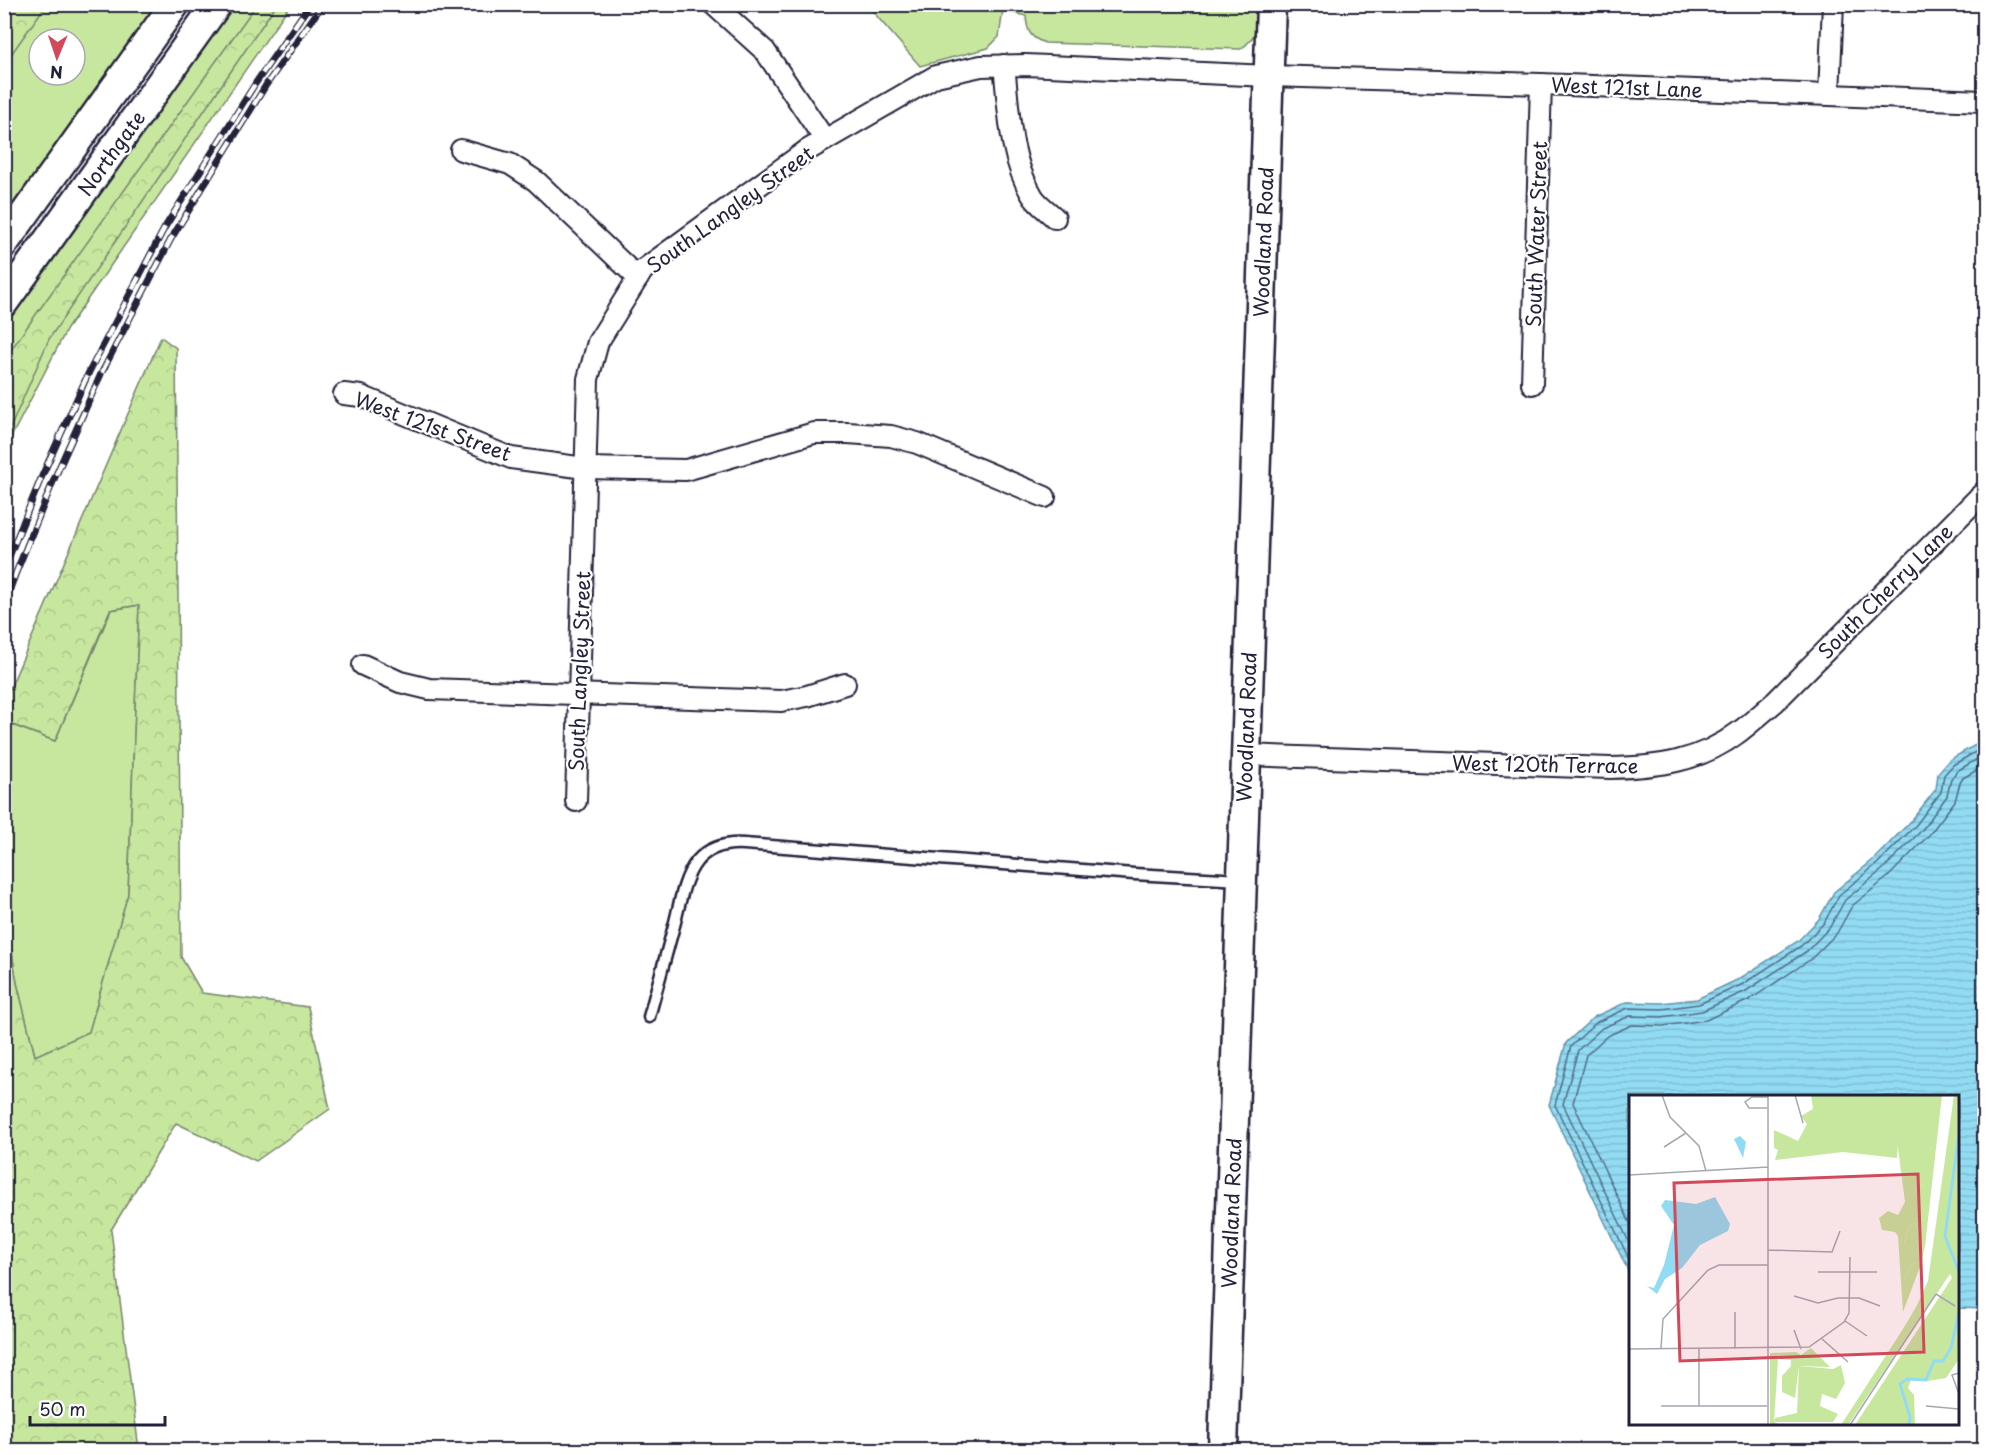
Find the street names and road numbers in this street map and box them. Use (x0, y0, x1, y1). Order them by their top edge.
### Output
street label: West 121st Lane (1551, 69, 1703, 105)
street label: Northgate (70, 104, 152, 202)
street label: South Langley Street (640, 138, 820, 280)
street label: South Water Street (1518, 141, 1554, 327)
street label: Woodland Road (1245, 166, 1281, 318)
street label: West 121st Street (351, 384, 515, 468)
street label: South Cherry Lane (1811, 517, 1959, 665)
street label: South Langley Street (561, 570, 597, 772)
street label: Woodland Road (1228, 651, 1264, 803)
street label: West 120th Terrace (1452, 747, 1638, 781)
street label: Woodland Road (1213, 1137, 1249, 1289)

